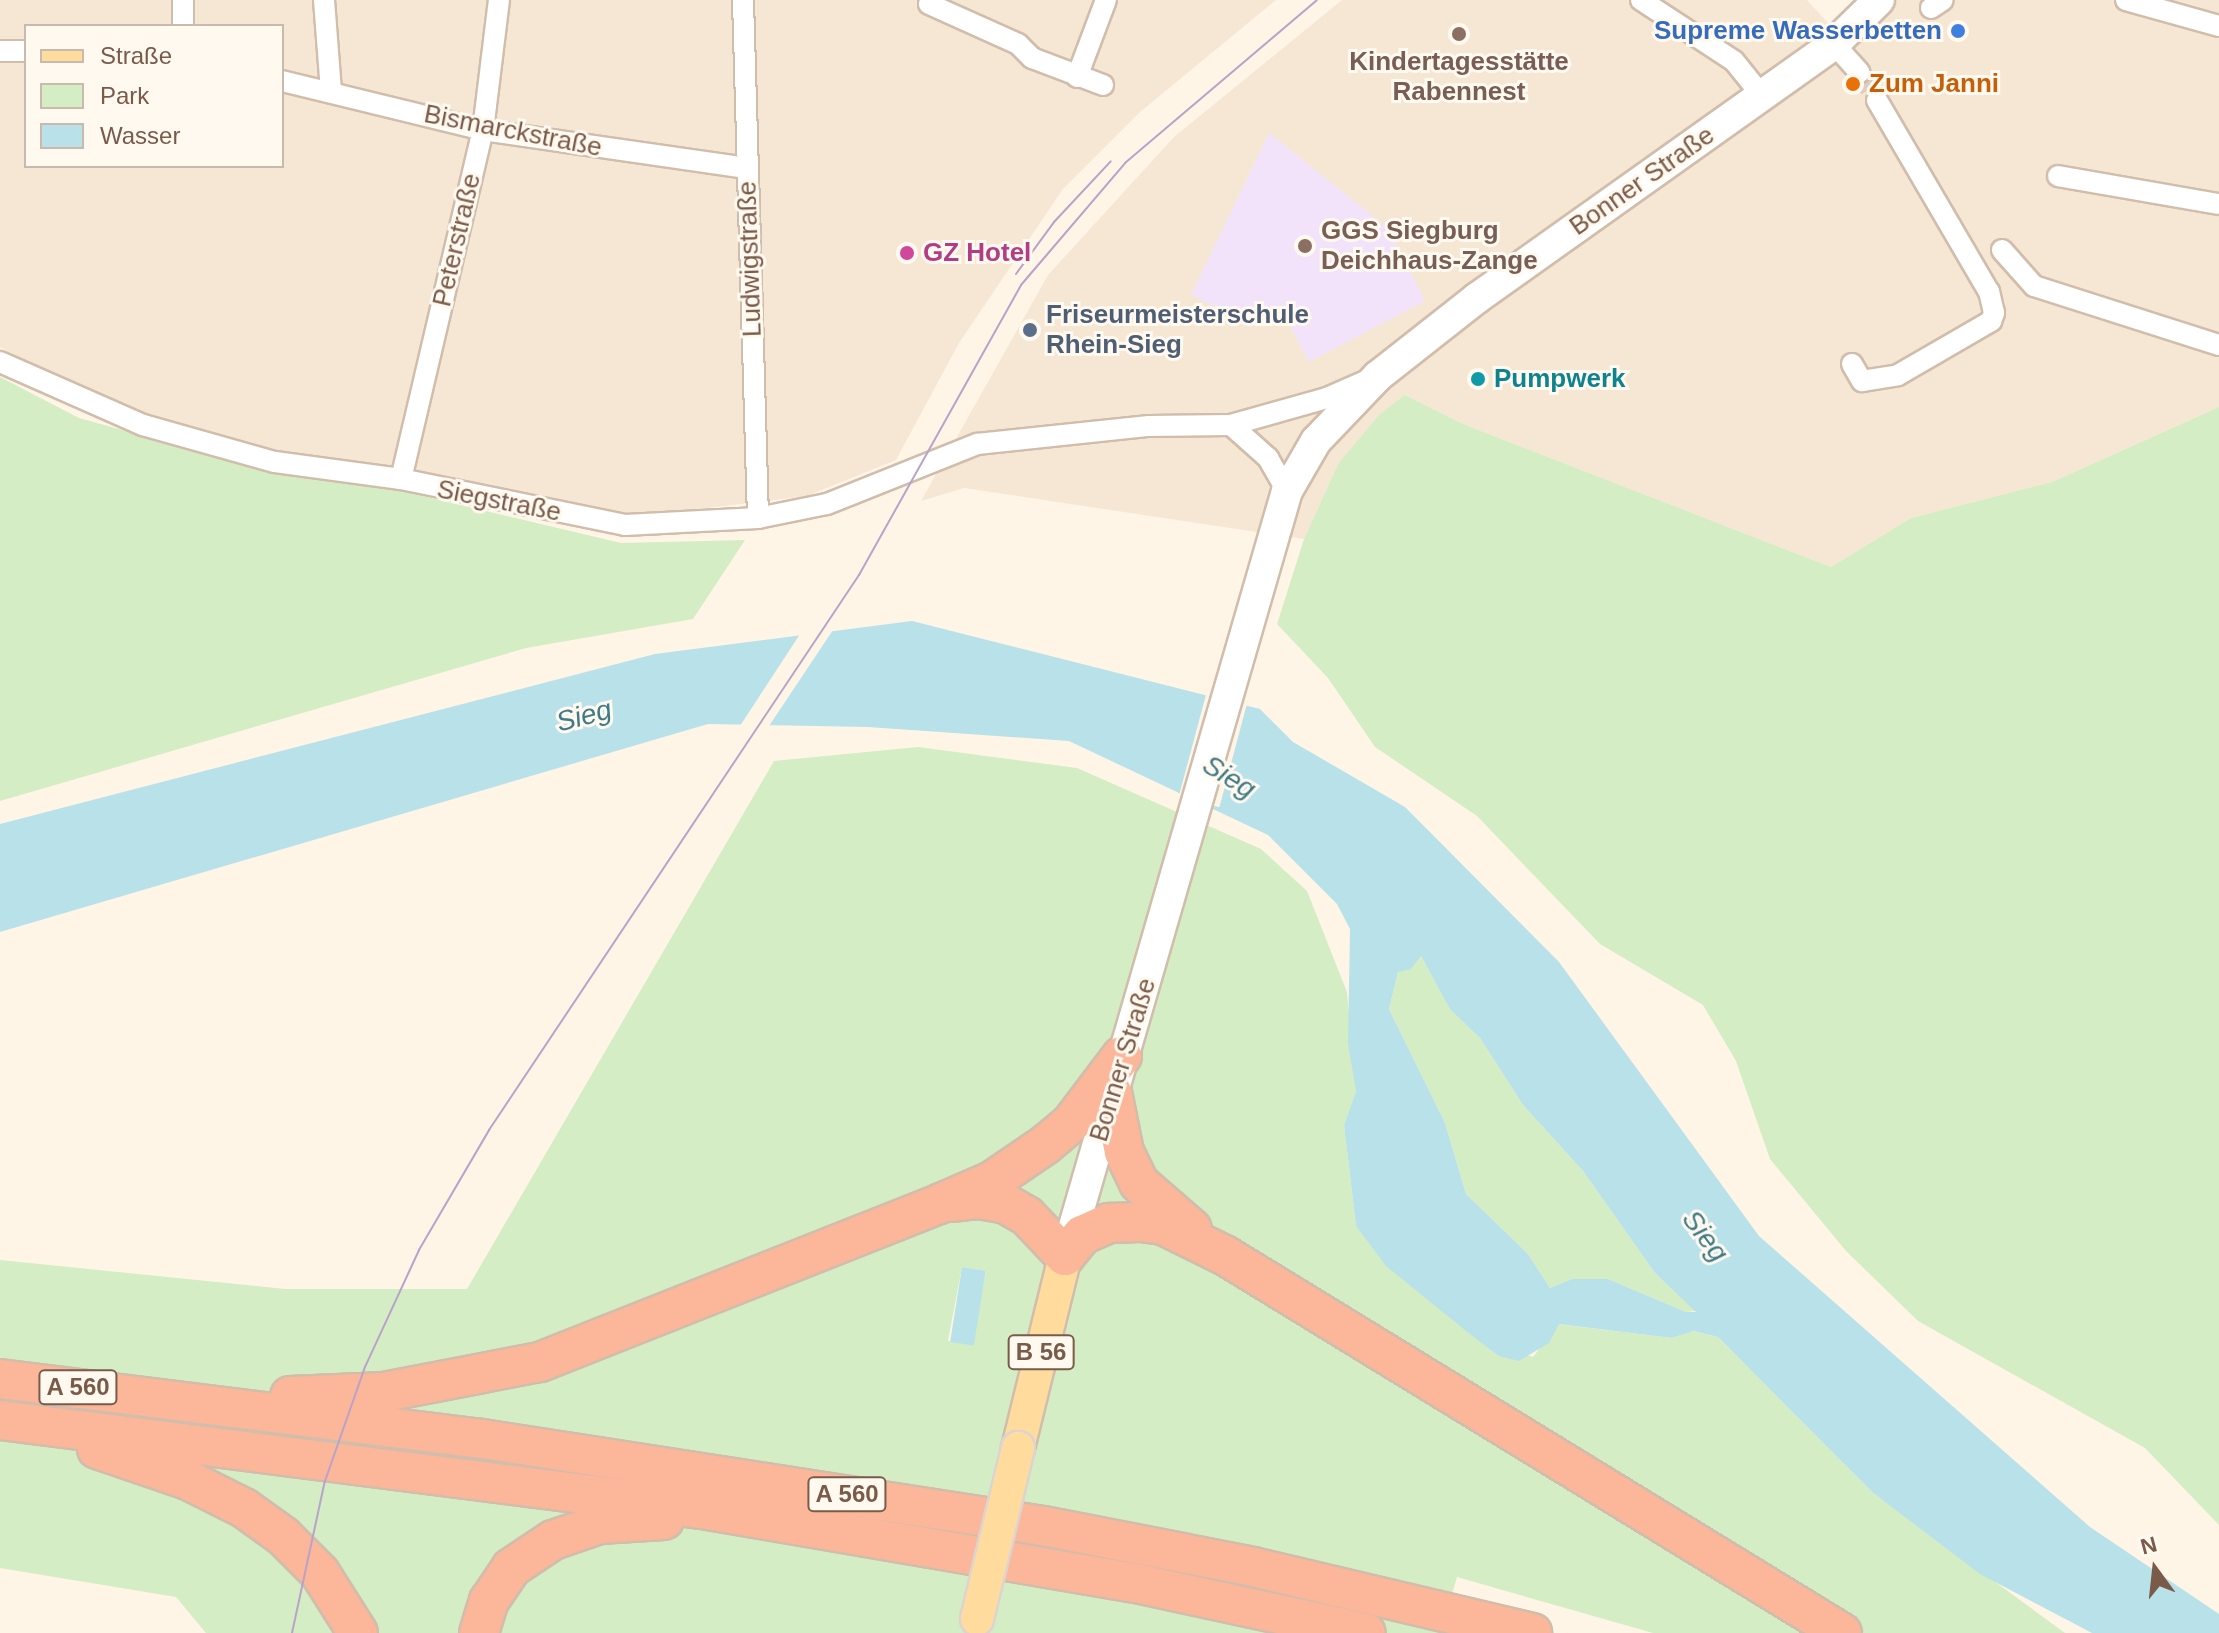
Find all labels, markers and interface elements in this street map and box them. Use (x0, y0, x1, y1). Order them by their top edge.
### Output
place label: Supreme Wasserbetten (1654, 15, 1942, 47)
marker: Supreme Wasserbetten (1949, 22, 1967, 40)
legend (24, 24, 284, 168)
marker: Kindertagesstätte Rabennest (1450, 25, 1468, 43)
text: Straße (100, 42, 172, 69)
place label: Kindertagesstätte Rabennest (1349, 46, 1569, 108)
place label: Zum Janni (1869, 68, 1999, 100)
marker: Zum Janni (1844, 75, 1862, 93)
text: Park (100, 82, 149, 109)
street label: Bismarckstraße (421, 98, 605, 164)
street label: Bonner Straße (1564, 120, 1720, 242)
text: Wasser (100, 122, 180, 149)
street label: Peterstraße (427, 170, 487, 310)
street label: Ludwigstraße (732, 180, 768, 338)
place label: GGS Siegburg Deichhaus-Zange (1321, 215, 1538, 276)
place label: GZ Hotel (923, 237, 1031, 269)
marker: GGS Siegburg Deichhaus-Zange (1296, 237, 1314, 255)
marker: GZ Hotel (898, 244, 916, 262)
place label: Friseurmeisterschule Rhein-Sieg (1046, 299, 1309, 360)
marker: Friseurmeisterschule Rhein-Sieg (1021, 321, 1039, 339)
place label: Pumpwerk (1494, 363, 1625, 395)
marker: Pumpwerk (1469, 370, 1487, 388)
street label: Siegstraße (434, 474, 564, 528)
water label: Sieg (553, 693, 615, 739)
water label: Sieg (1196, 748, 1262, 806)
street label: Bonner Straße (1083, 975, 1163, 1145)
water label: Sieg (1675, 1204, 1735, 1268)
road number: B 56 (1007, 1332, 1075, 1372)
road number: A 560 (36, 1367, 120, 1407)
road number: A 560 (805, 1474, 889, 1514)
north arrow (2115, 1529, 2195, 1609)
text: N (2138, 1531, 2160, 1559)

